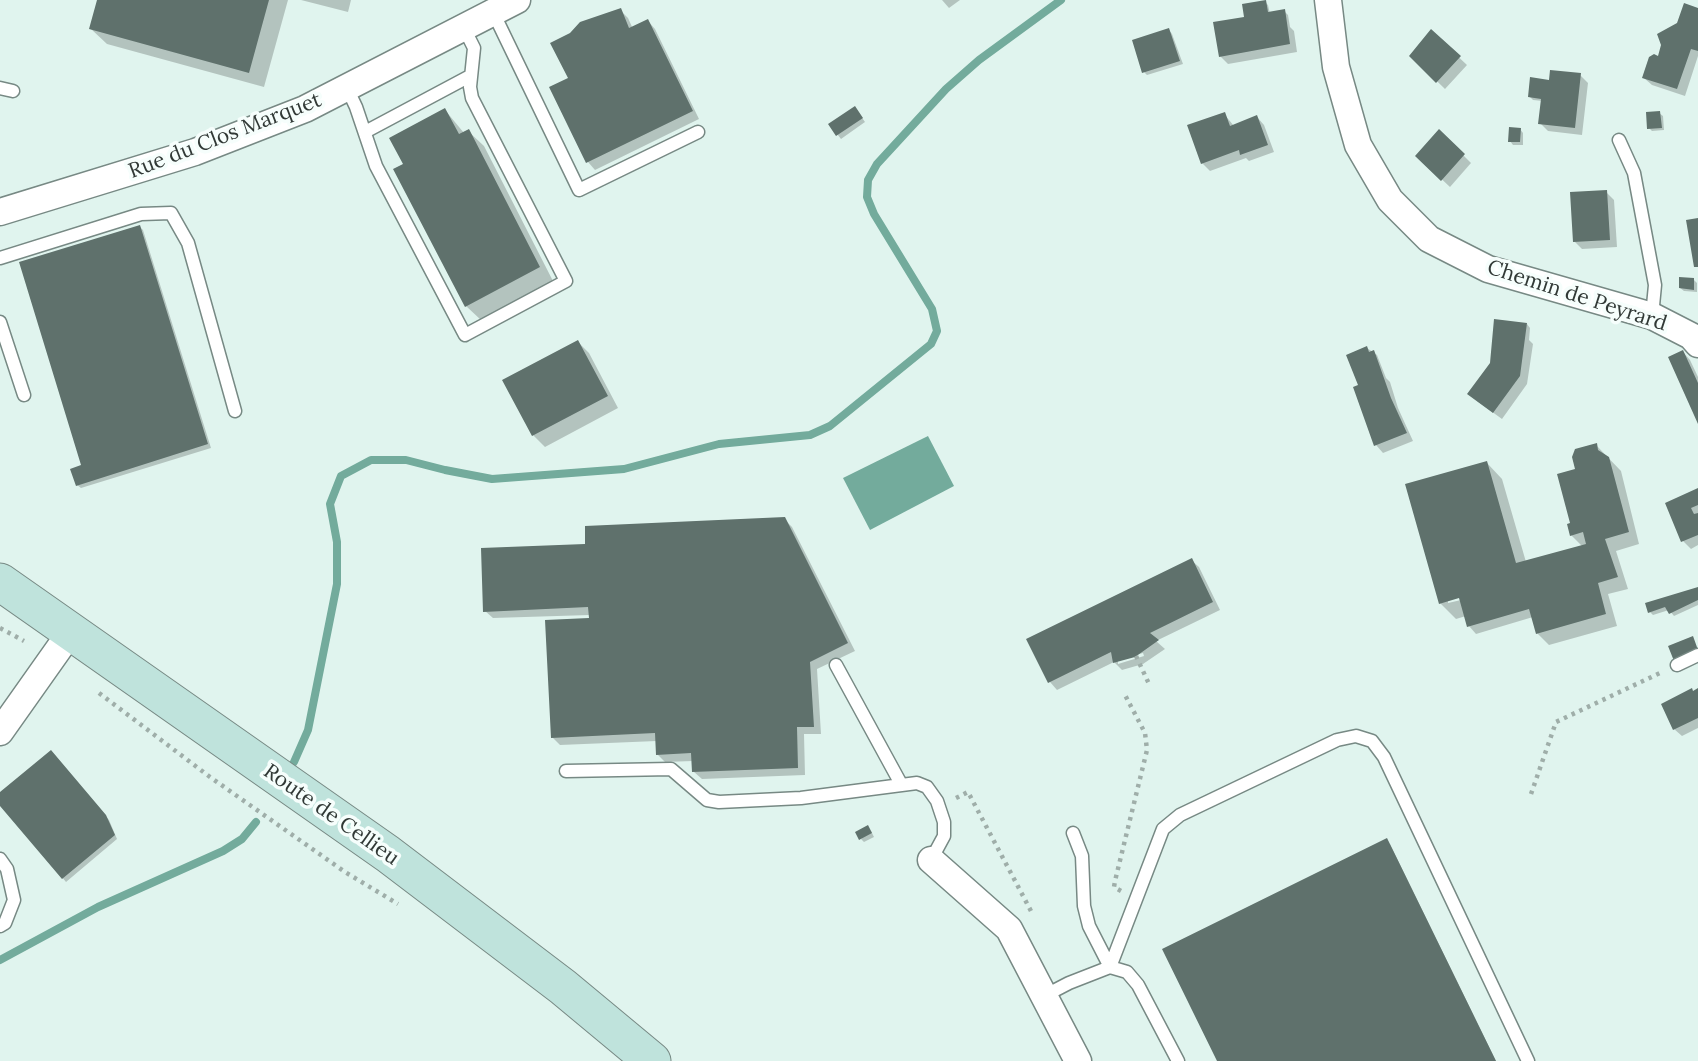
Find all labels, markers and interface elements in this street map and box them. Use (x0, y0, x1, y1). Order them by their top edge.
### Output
street label: Rue du Clos Marquet (125, 88, 325, 184)
street label: Chemin de Peyrard (1484, 255, 1670, 337)
street label: Route de Cellieu (258, 759, 404, 871)

